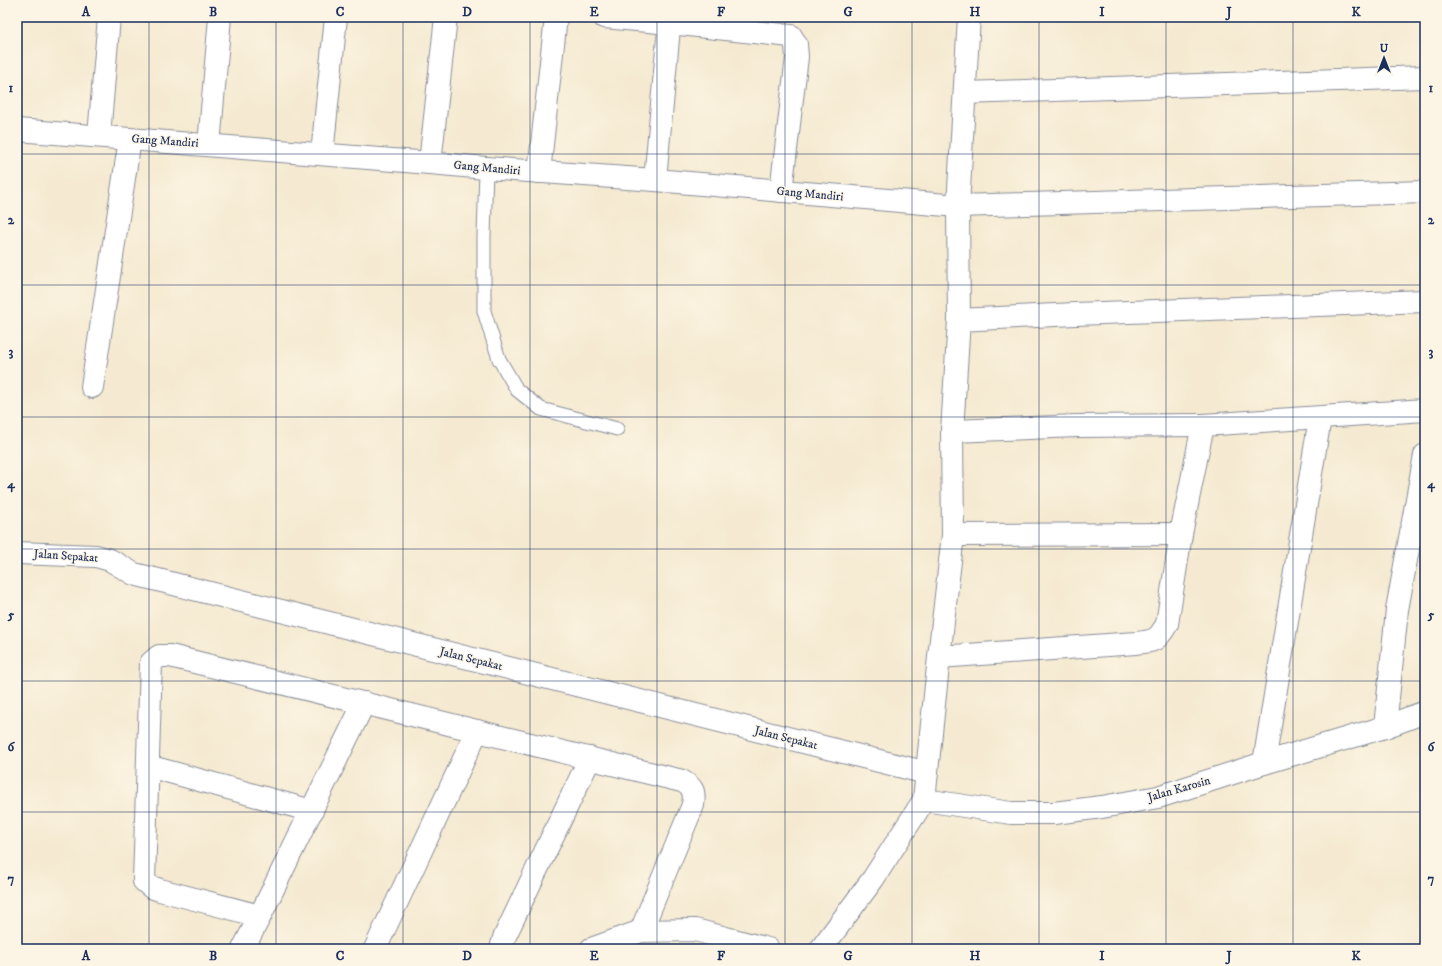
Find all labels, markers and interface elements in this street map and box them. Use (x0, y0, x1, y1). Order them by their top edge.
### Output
text: A (81, 4, 91, 20)
text: B (209, 4, 217, 20)
text: C (336, 4, 345, 20)
text: D (462, 4, 472, 20)
text: E (589, 4, 599, 20)
text: F (717, 4, 726, 20)
text: G (843, 4, 853, 20)
text: H (970, 4, 981, 20)
text: I (1099, 4, 1105, 20)
text: J (1224, 4, 1232, 21)
text: K (1351, 4, 1361, 20)
north arrow (1364, 38, 1404, 78)
text: U (1380, 42, 1389, 56)
text: 1 (9, 80, 14, 96)
text: 1 (1429, 80, 1434, 96)
street label: Gang Mandiri (131, 131, 199, 151)
street label: Gang Mandiri (453, 158, 521, 178)
street label: Gang Mandiri (776, 184, 844, 204)
text: 2 (8, 212, 15, 228)
text: 2 (1428, 212, 1435, 228)
text: 3 (9, 344, 14, 360)
text: 3 (1429, 344, 1434, 360)
text: 4 (6, 476, 15, 493)
text: 4 (1426, 476, 1435, 493)
street label: Jalan Sepakat (32, 546, 99, 566)
text: 5 (7, 607, 15, 623)
text: 5 (1427, 607, 1435, 623)
street label: Jalan Sepakat (437, 644, 504, 674)
street label: Jalan Sepakat (752, 723, 819, 753)
text: 6 (8, 739, 16, 755)
text: 6 (1428, 739, 1436, 755)
street label: Jalan Karosin (1145, 773, 1213, 805)
text: 7 (8, 871, 15, 887)
text: 7 (1428, 871, 1435, 887)
text: A (81, 948, 91, 964)
text: B (209, 948, 217, 964)
text: C (336, 948, 345, 964)
text: D (462, 948, 472, 964)
text: E (589, 948, 599, 964)
text: F (717, 948, 726, 964)
text: G (843, 948, 853, 964)
text: H (970, 948, 981, 964)
text: I (1099, 948, 1105, 964)
text: J (1224, 948, 1232, 965)
text: K (1351, 948, 1361, 964)

